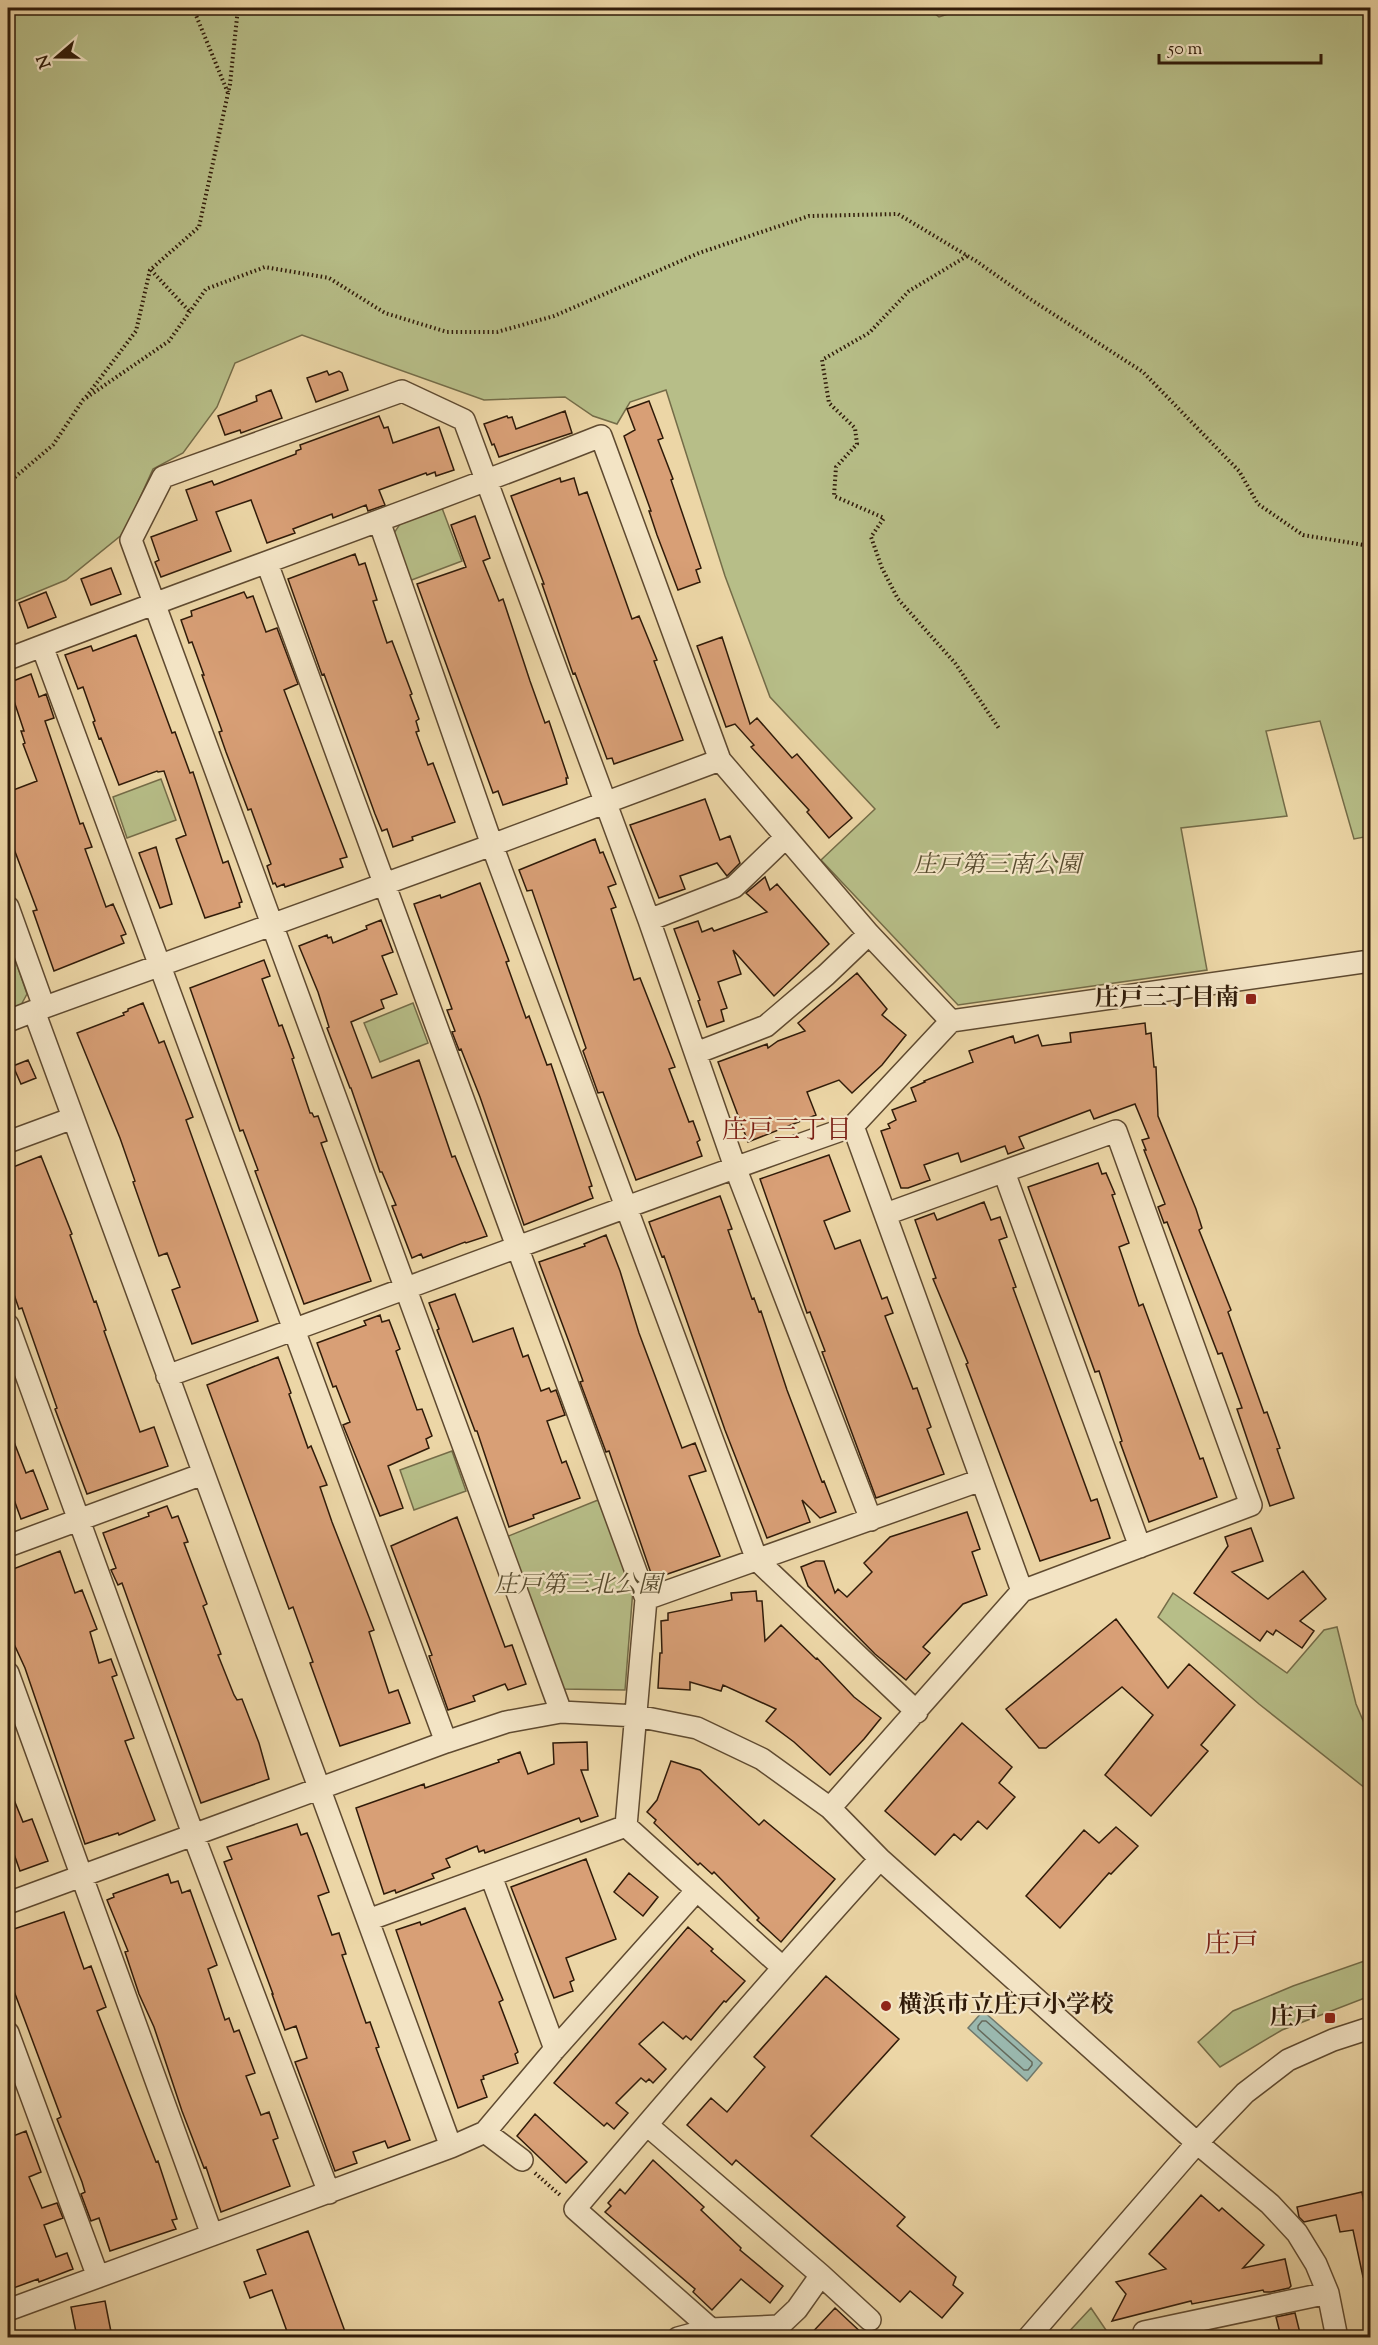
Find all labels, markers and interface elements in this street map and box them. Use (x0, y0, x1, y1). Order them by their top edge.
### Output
north arrow (27, 27, 87, 87)
scale bar (1159, 27, 1321, 65)
text: 50 m (1167, 37, 1203, 63)
text: N (32, 51, 58, 71)
park label: 庄戸第三南公園 (913, 849, 1085, 883)
place label: 庄戸三丁目南 (1095, 982, 1239, 1016)
marker: 庄戸三丁目南 (1244, 992, 1258, 1006)
district label: 庄戸三丁目 (722, 1113, 852, 1150)
park label: 庄戸第三北公園 (494, 1569, 666, 1603)
district label: 庄戸 (1204, 1926, 1258, 1965)
place label: 横浜市立庄戸小学校 (898, 1989, 1114, 2023)
marker: 横浜市立庄戸小学校 (879, 1999, 893, 2013)
place label: 庄戸 (1270, 2001, 1318, 2035)
marker: 庄戸 (1323, 2011, 1337, 2025)

